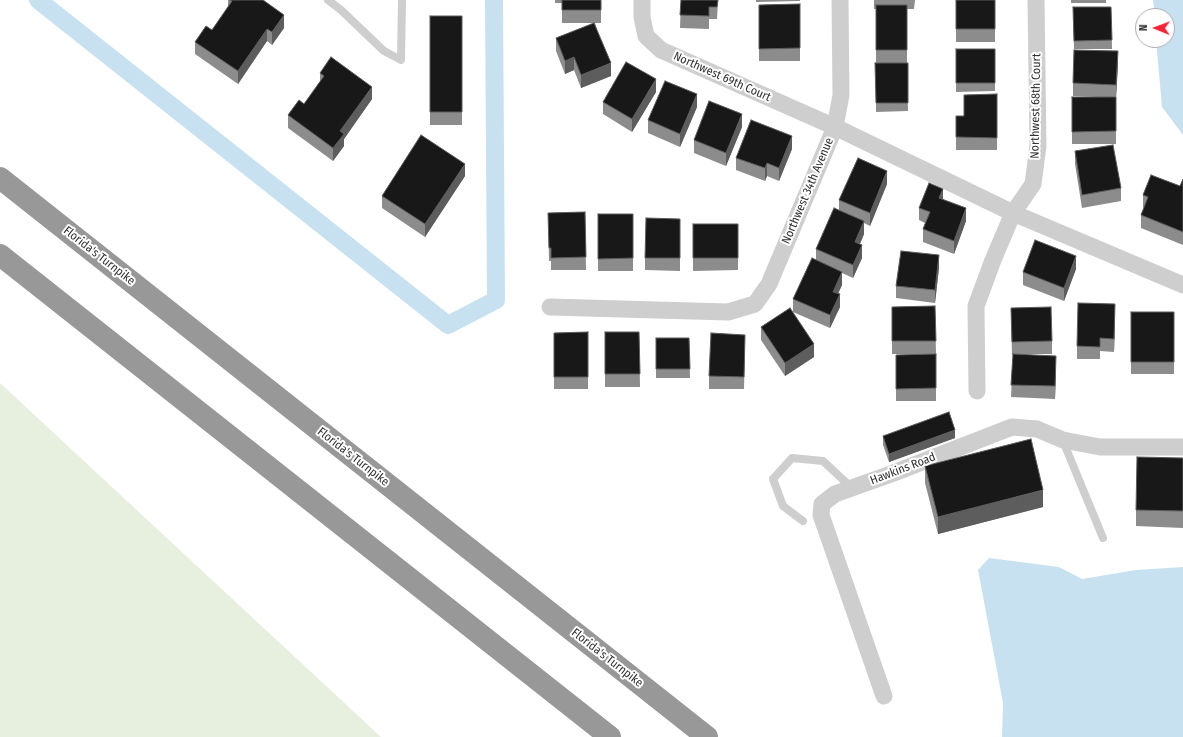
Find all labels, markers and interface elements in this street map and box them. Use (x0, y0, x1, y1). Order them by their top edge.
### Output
north arrow (1135, 8, 1175, 48)
text: N (1137, 24, 1150, 31)
street label: Northwest 69th Court (671, 49, 773, 105)
street label: Northwest 68th Court (1028, 53, 1044, 159)
street label: Northwest 34th Avenue (779, 136, 837, 246)
street label: Florida's Turnpike (60, 224, 138, 288)
street label: Florida's Turnpike (314, 425, 392, 489)
street label: Hawkins Road (868, 450, 938, 488)
street label: Florida's Turnpike (568, 626, 646, 690)

